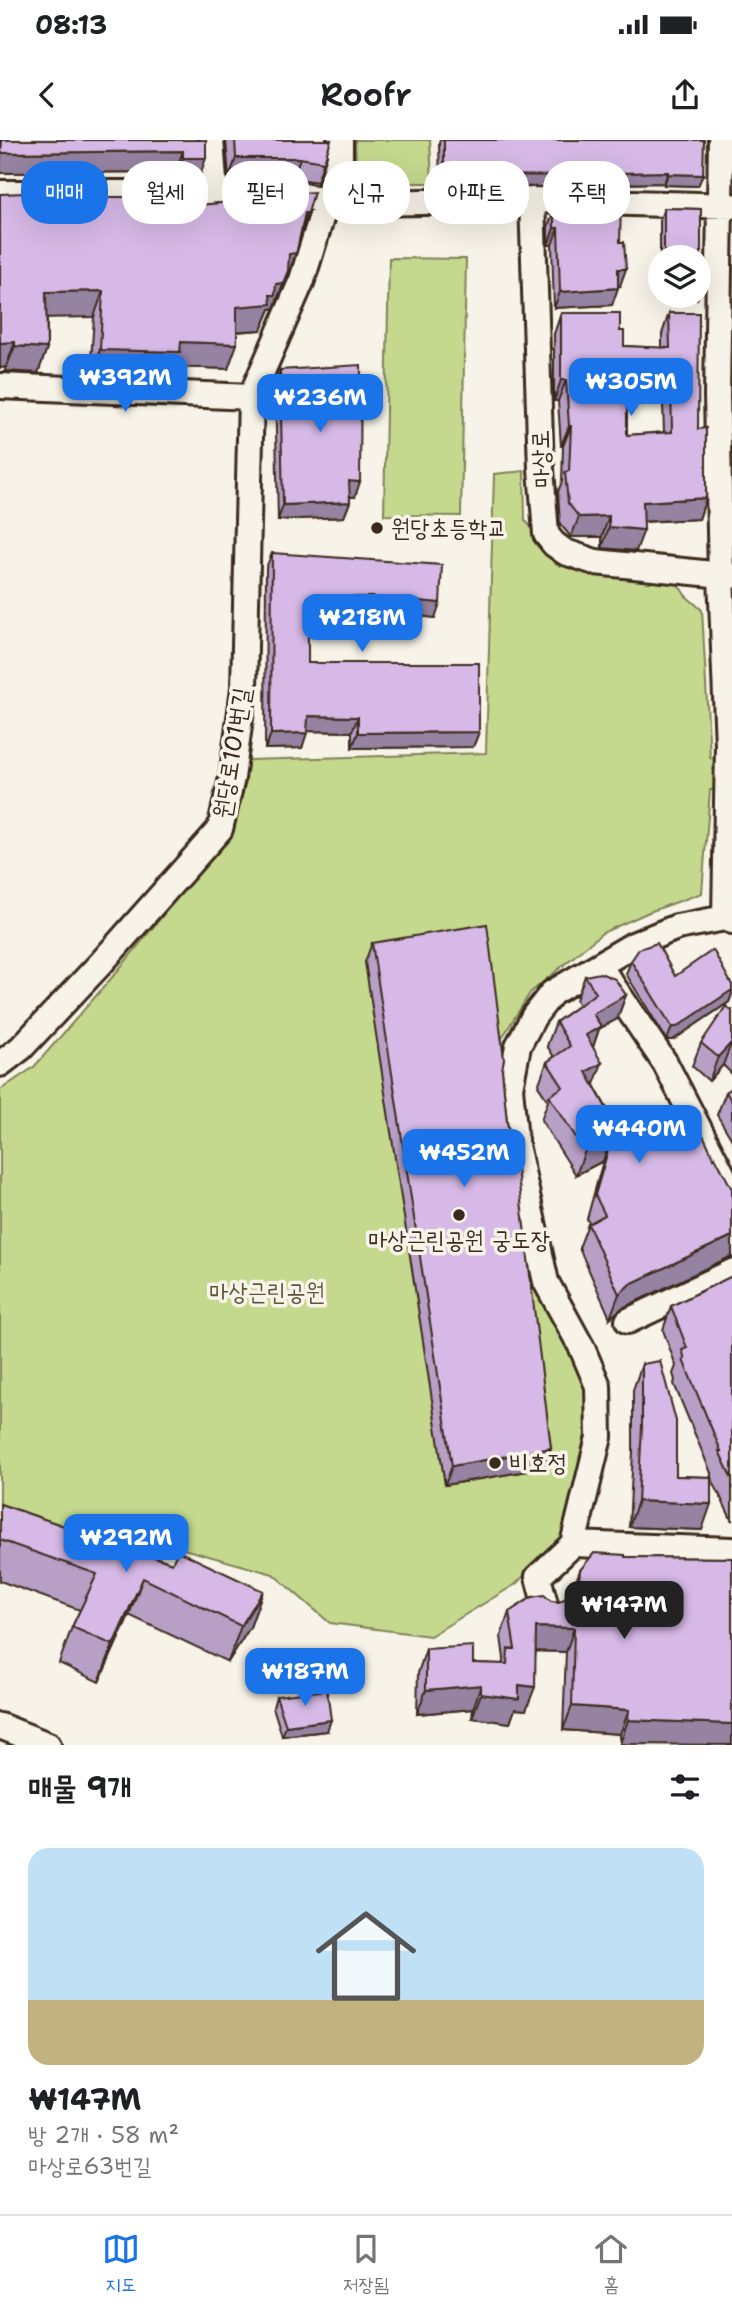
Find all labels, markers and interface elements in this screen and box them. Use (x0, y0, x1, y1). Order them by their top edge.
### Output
text: 08:13 (35, 7, 107, 42)
text: Roofr (320, 73, 412, 116)
icon: back (28, 76, 66, 114)
icon: share (666, 76, 704, 114)
chip: 매매 (21, 161, 108, 224)
chip: 월세 (122, 161, 208, 224)
chip: 필터 (222, 161, 309, 224)
chip: 신규 (323, 161, 410, 224)
chip: 아파트 (424, 161, 529, 224)
chip: 주택 (543, 161, 630, 224)
map controls (648, 245, 711, 308)
button: layers (648, 245, 711, 308)
pin: ₩392M (76, 355, 174, 414)
pin: ₩305M (582, 358, 680, 418)
text: ₩392M (78, 362, 172, 392)
text: ₩305M (585, 366, 677, 396)
pin: ₩236M (271, 374, 369, 434)
text: ₩236M (273, 382, 367, 412)
street label: 마상로 (524, 429, 558, 489)
place label: 원당초등학교 (391, 512, 507, 544)
marker: 원당초등학교 (369, 520, 385, 536)
pin: ₩218M (313, 594, 411, 654)
text: ₩218M (318, 602, 406, 632)
street label: 원당로101번길 (206, 685, 258, 821)
pin: ₩440M (590, 1105, 688, 1165)
text: ₩440M (592, 1113, 686, 1143)
pin: ₩452M (415, 1130, 513, 1189)
text: ₩452M (418, 1137, 510, 1167)
marker: 마상근린공원 궁도장 (451, 1207, 467, 1223)
place label: 마상근린공원 궁도장 (368, 1224, 550, 1256)
park label: 마상근린공원 (209, 1276, 325, 1308)
place label: 비호정 (509, 1447, 567, 1479)
marker: 비호정 (487, 1455, 503, 1471)
pin: ₩292M (77, 1514, 175, 1574)
text: ₩292M (80, 1522, 172, 1552)
pin: ₩147M (575, 1582, 673, 1641)
text: ₩147M (581, 1589, 667, 1619)
pin: ₩187M (256, 1648, 354, 1708)
text: ₩187M (261, 1656, 349, 1686)
text: 매물 9개 (28, 1767, 132, 1808)
icon: filters (666, 1768, 704, 1806)
icon: home (303, 1893, 429, 2019)
text: ₩147M (28, 2079, 141, 2120)
text: 방 2개 · 58 m² (28, 2120, 179, 2150)
text: 마상로63번길 (28, 2151, 151, 2181)
tab: 지도 (102, 2230, 140, 2298)
tab: 저장됨 (343, 2230, 389, 2298)
tab: 홈 (592, 2230, 630, 2298)

